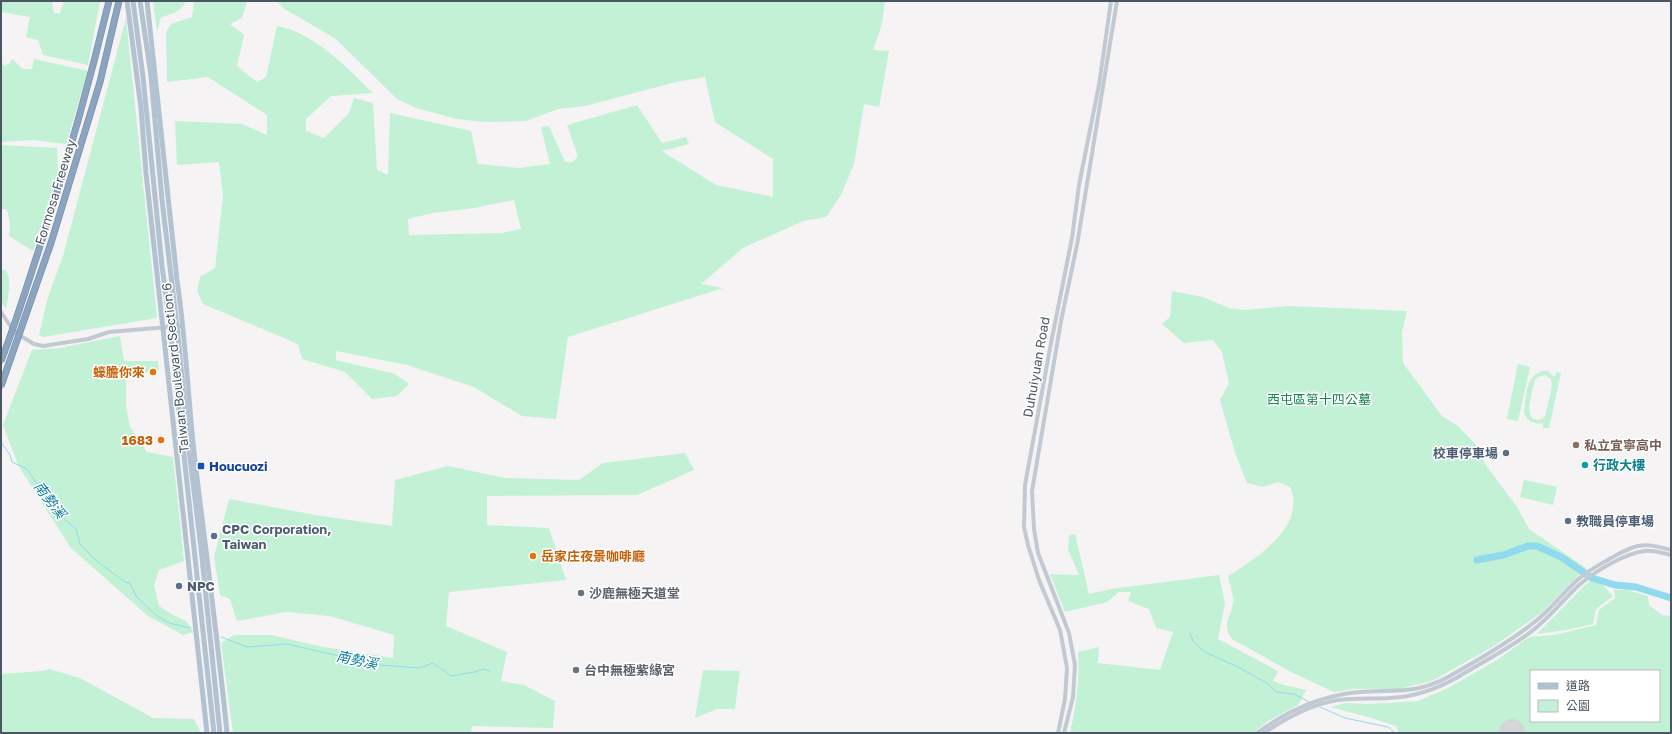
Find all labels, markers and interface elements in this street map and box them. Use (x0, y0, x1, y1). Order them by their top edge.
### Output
street label: Formosa Freeway (31, 137, 79, 247)
street label: Taiwan Boulevard Section 6 (158, 282, 192, 454)
street label: Duhuiyuan Road (1019, 315, 1053, 419)
place label: 蠔膽你來 (93, 364, 145, 380)
marker: 蠔膽你來 (148, 367, 158, 377)
park label: 西屯區第十四公墓 (1267, 391, 1371, 407)
place label: 1683 (122, 432, 153, 448)
marker: 1683 (156, 435, 166, 445)
place label: 私立宜寧高中 (1584, 437, 1662, 453)
marker: 私立宜寧高中 (1571, 440, 1581, 450)
place label: 校車停車場 (1433, 445, 1498, 461)
marker: 校車停車場 (1501, 448, 1511, 458)
place label: 行政大樓 (1593, 457, 1645, 473)
place label: Houcuozi (209, 458, 268, 474)
marker: 行政大樓 (1580, 460, 1590, 470)
marker: Houcuozi (196, 461, 206, 471)
water label: 南勢溪 (31, 478, 71, 523)
place label: 教職員停車場 (1576, 513, 1654, 529)
marker: 教職員停車場 (1563, 516, 1573, 526)
place label: CPC Corporation, Taiwan (222, 521, 331, 552)
marker: CPC Corporation, Taiwan (209, 531, 219, 541)
place label: 岳家庄夜景咖啡廳 (541, 548, 645, 564)
marker: 岳家庄夜景咖啡廳 (528, 551, 538, 561)
place label: NPC (187, 578, 215, 594)
marker: NPC (174, 581, 184, 591)
place label: 沙鹿無極天道堂 (589, 585, 680, 601)
marker: 沙鹿無極天道堂 (576, 588, 586, 598)
water label: 南勢溪 (335, 647, 381, 673)
place label: 台中無極紫緣宮 (584, 662, 675, 678)
marker: 台中無極紫緣宮 (571, 665, 581, 675)
legend (1530, 670, 1660, 722)
text: 道路 (1566, 678, 1590, 693)
text: 公園 (1566, 698, 1590, 713)

